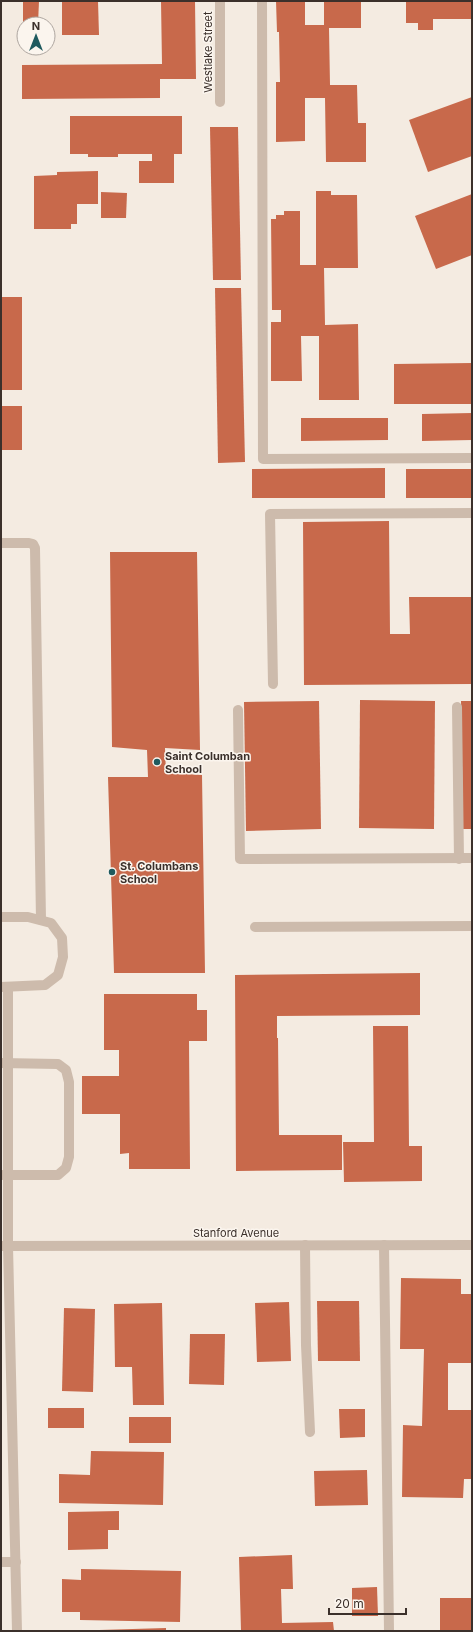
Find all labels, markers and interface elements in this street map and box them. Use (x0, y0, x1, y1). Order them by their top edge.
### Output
street label: Westlake Street (201, 11, 215, 93)
north arrow (16, 16, 56, 56)
text: N (32, 19, 40, 33)
place label: Saint Columban School (165, 749, 250, 776)
marker: Saint Columban School (152, 757, 162, 767)
place label: St. Columbans School (120, 859, 198, 886)
marker: St. Columbans School (107, 867, 117, 877)
street label: Stanford Avenue (193, 1226, 279, 1240)
scale bar (329, 1590, 406, 1616)
text: 20 m (335, 1596, 364, 1611)

